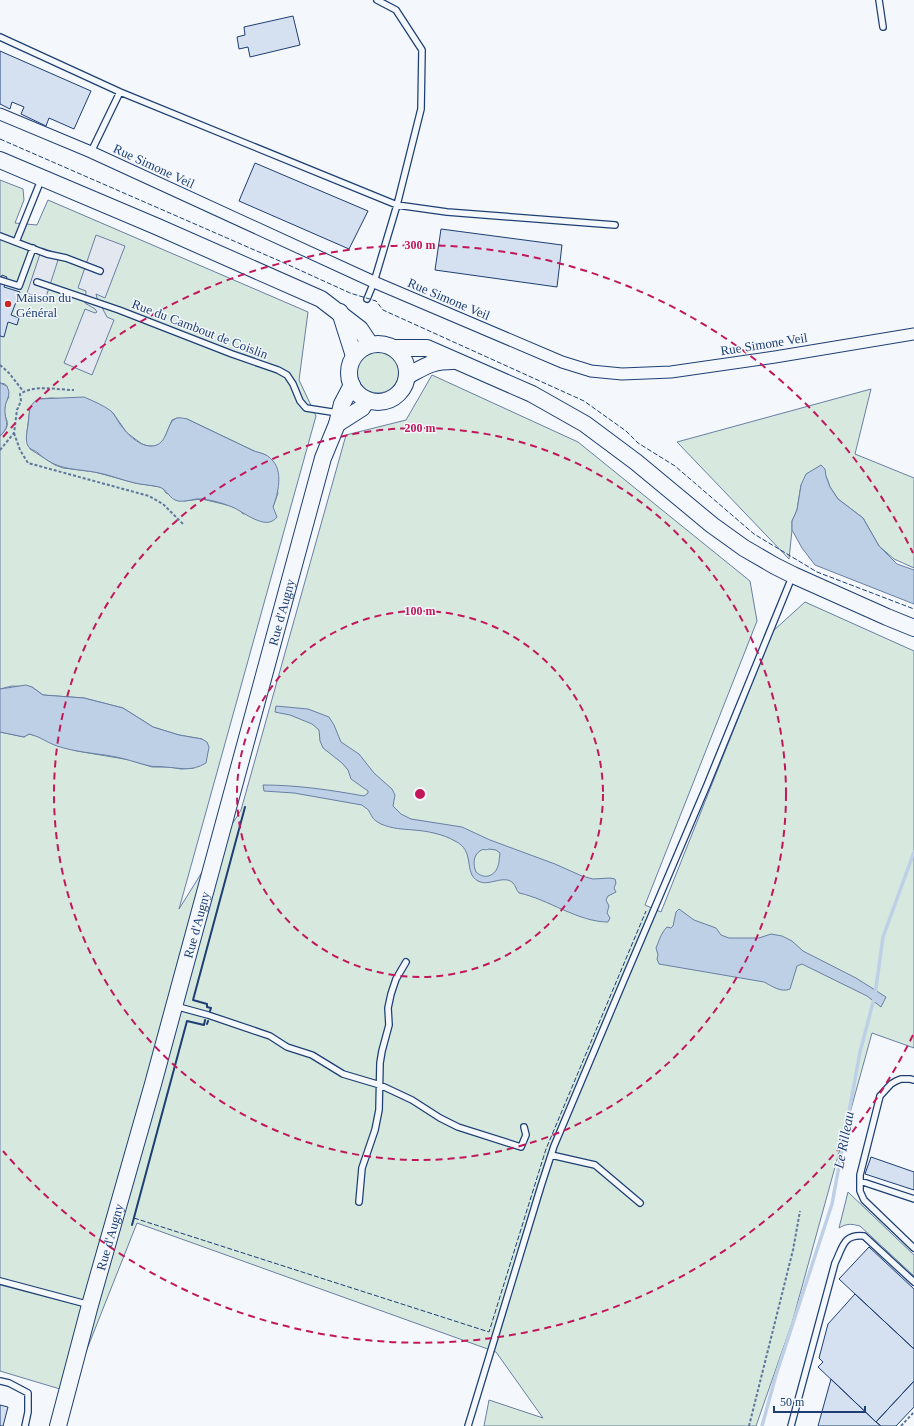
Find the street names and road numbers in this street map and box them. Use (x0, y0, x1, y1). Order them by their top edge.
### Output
street label: Rue Simone Veil (111, 141, 197, 192)
street label: Rue Simone Veil (406, 275, 493, 323)
street label: Rue du Cambout de Coislin (130, 296, 271, 362)
street label: Rue Simone Veil (719, 330, 809, 358)
street label: Rue d'Augny (265, 577, 298, 647)
street label: Rue d'Augny (180, 889, 213, 960)
street label: Rue d'Augny (93, 1201, 126, 1272)

